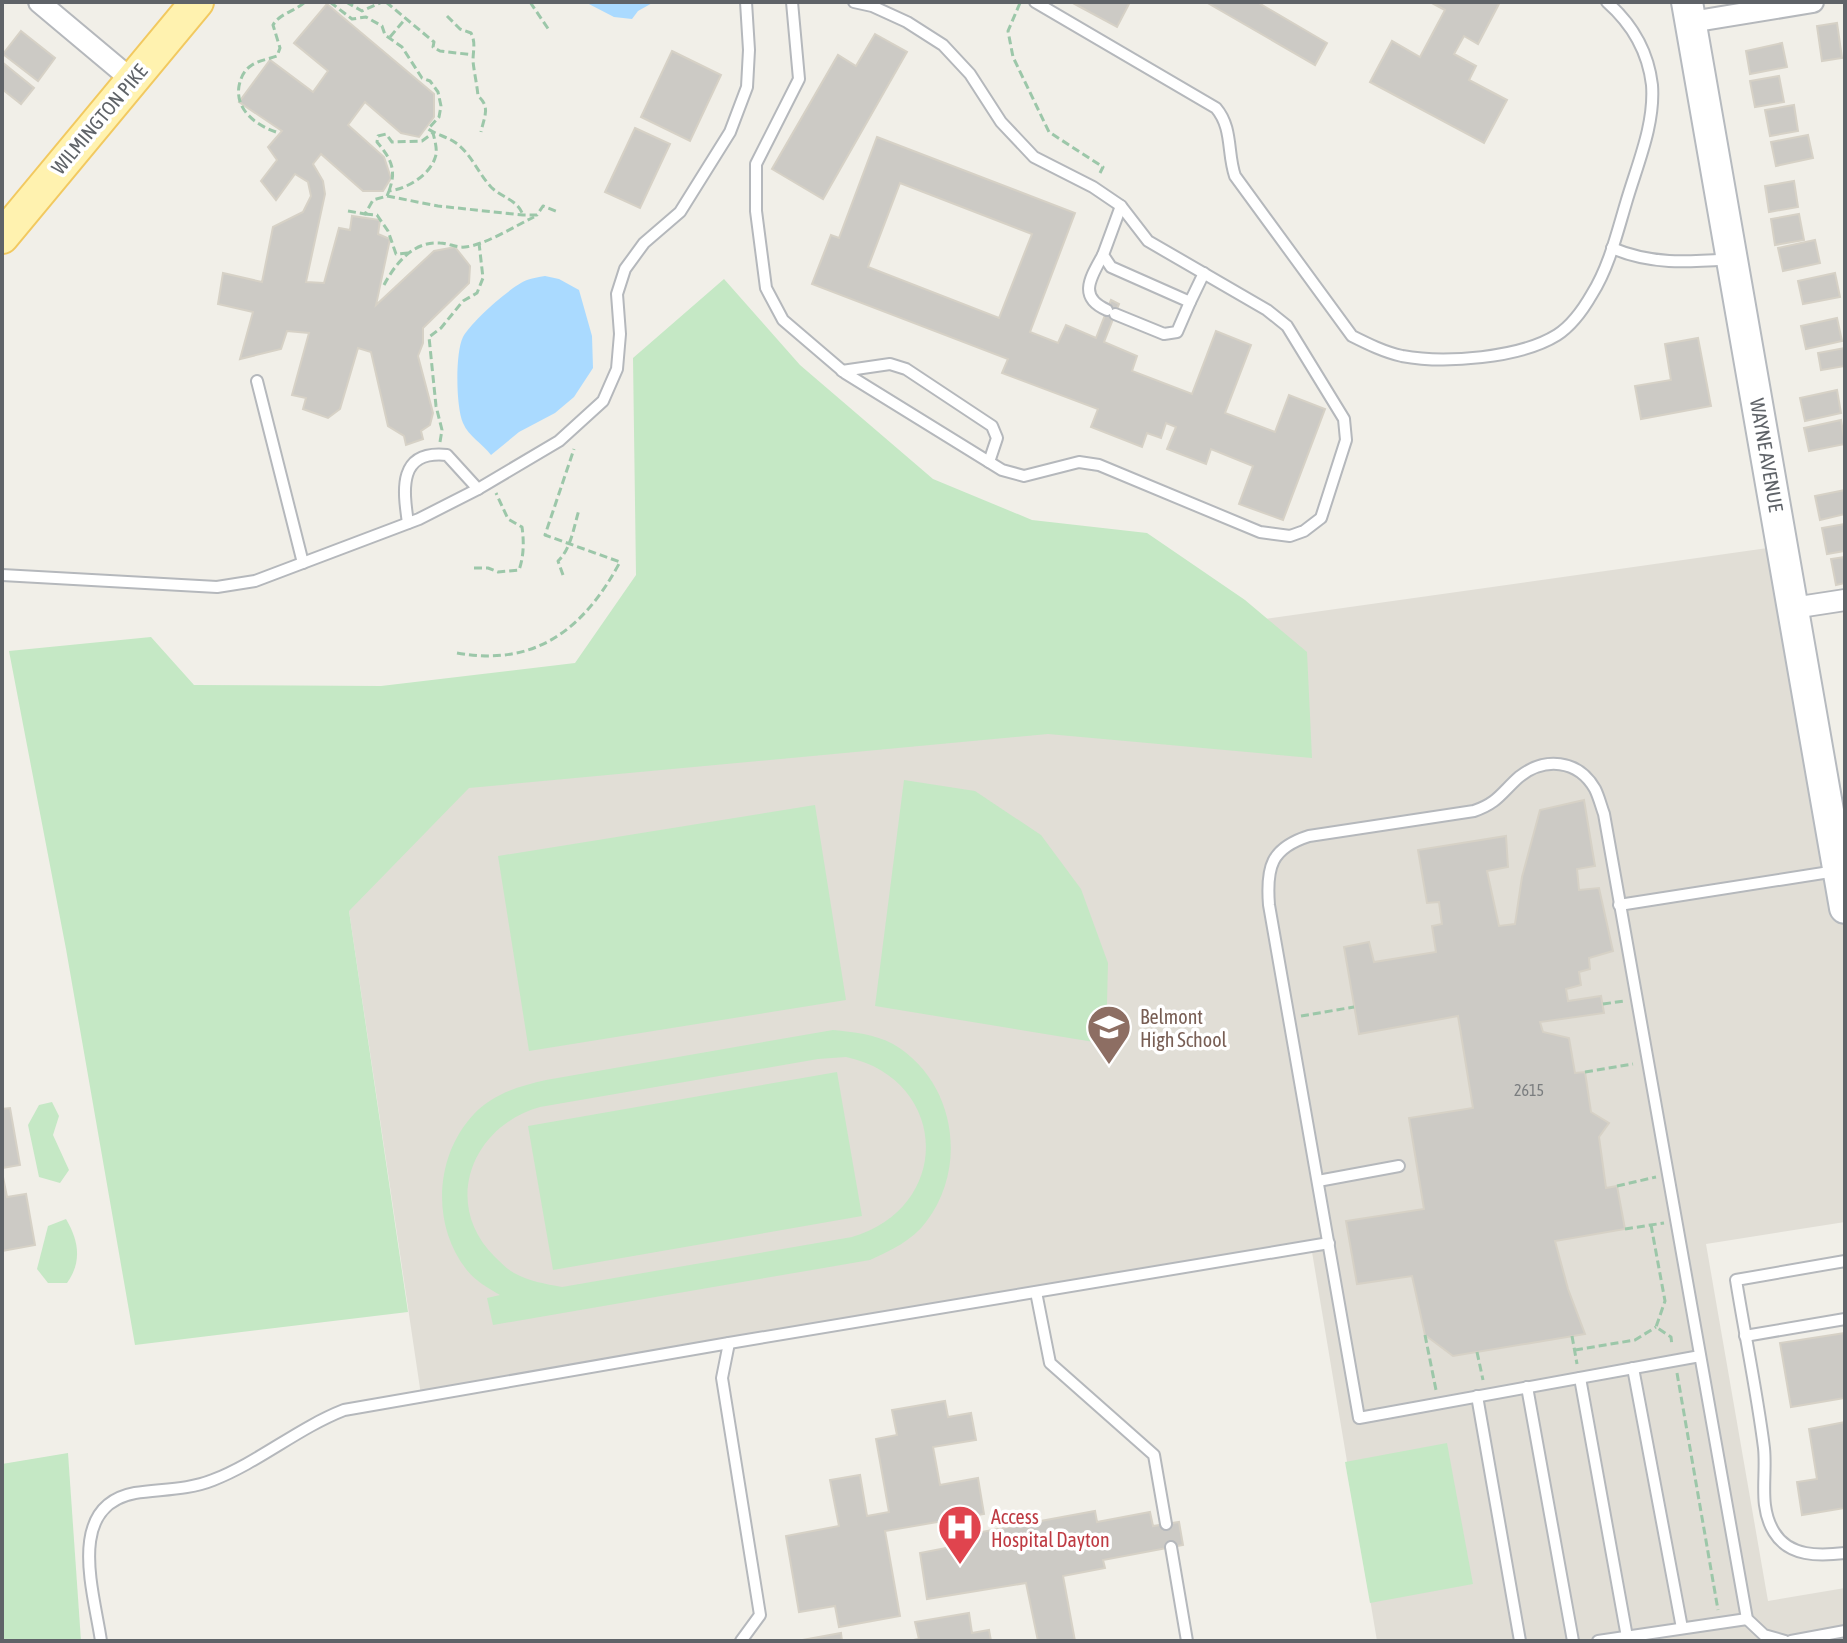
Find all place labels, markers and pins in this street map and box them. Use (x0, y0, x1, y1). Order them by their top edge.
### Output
school or university icon: Belmont High School (1085, 1003, 1133, 1066)
place label: Belmont High School (1140, 1005, 1228, 1051)
hospital icon: Access Hospital Dayton (936, 1503, 984, 1566)
place label: Access Hospital Dayton (991, 1505, 1110, 1551)

